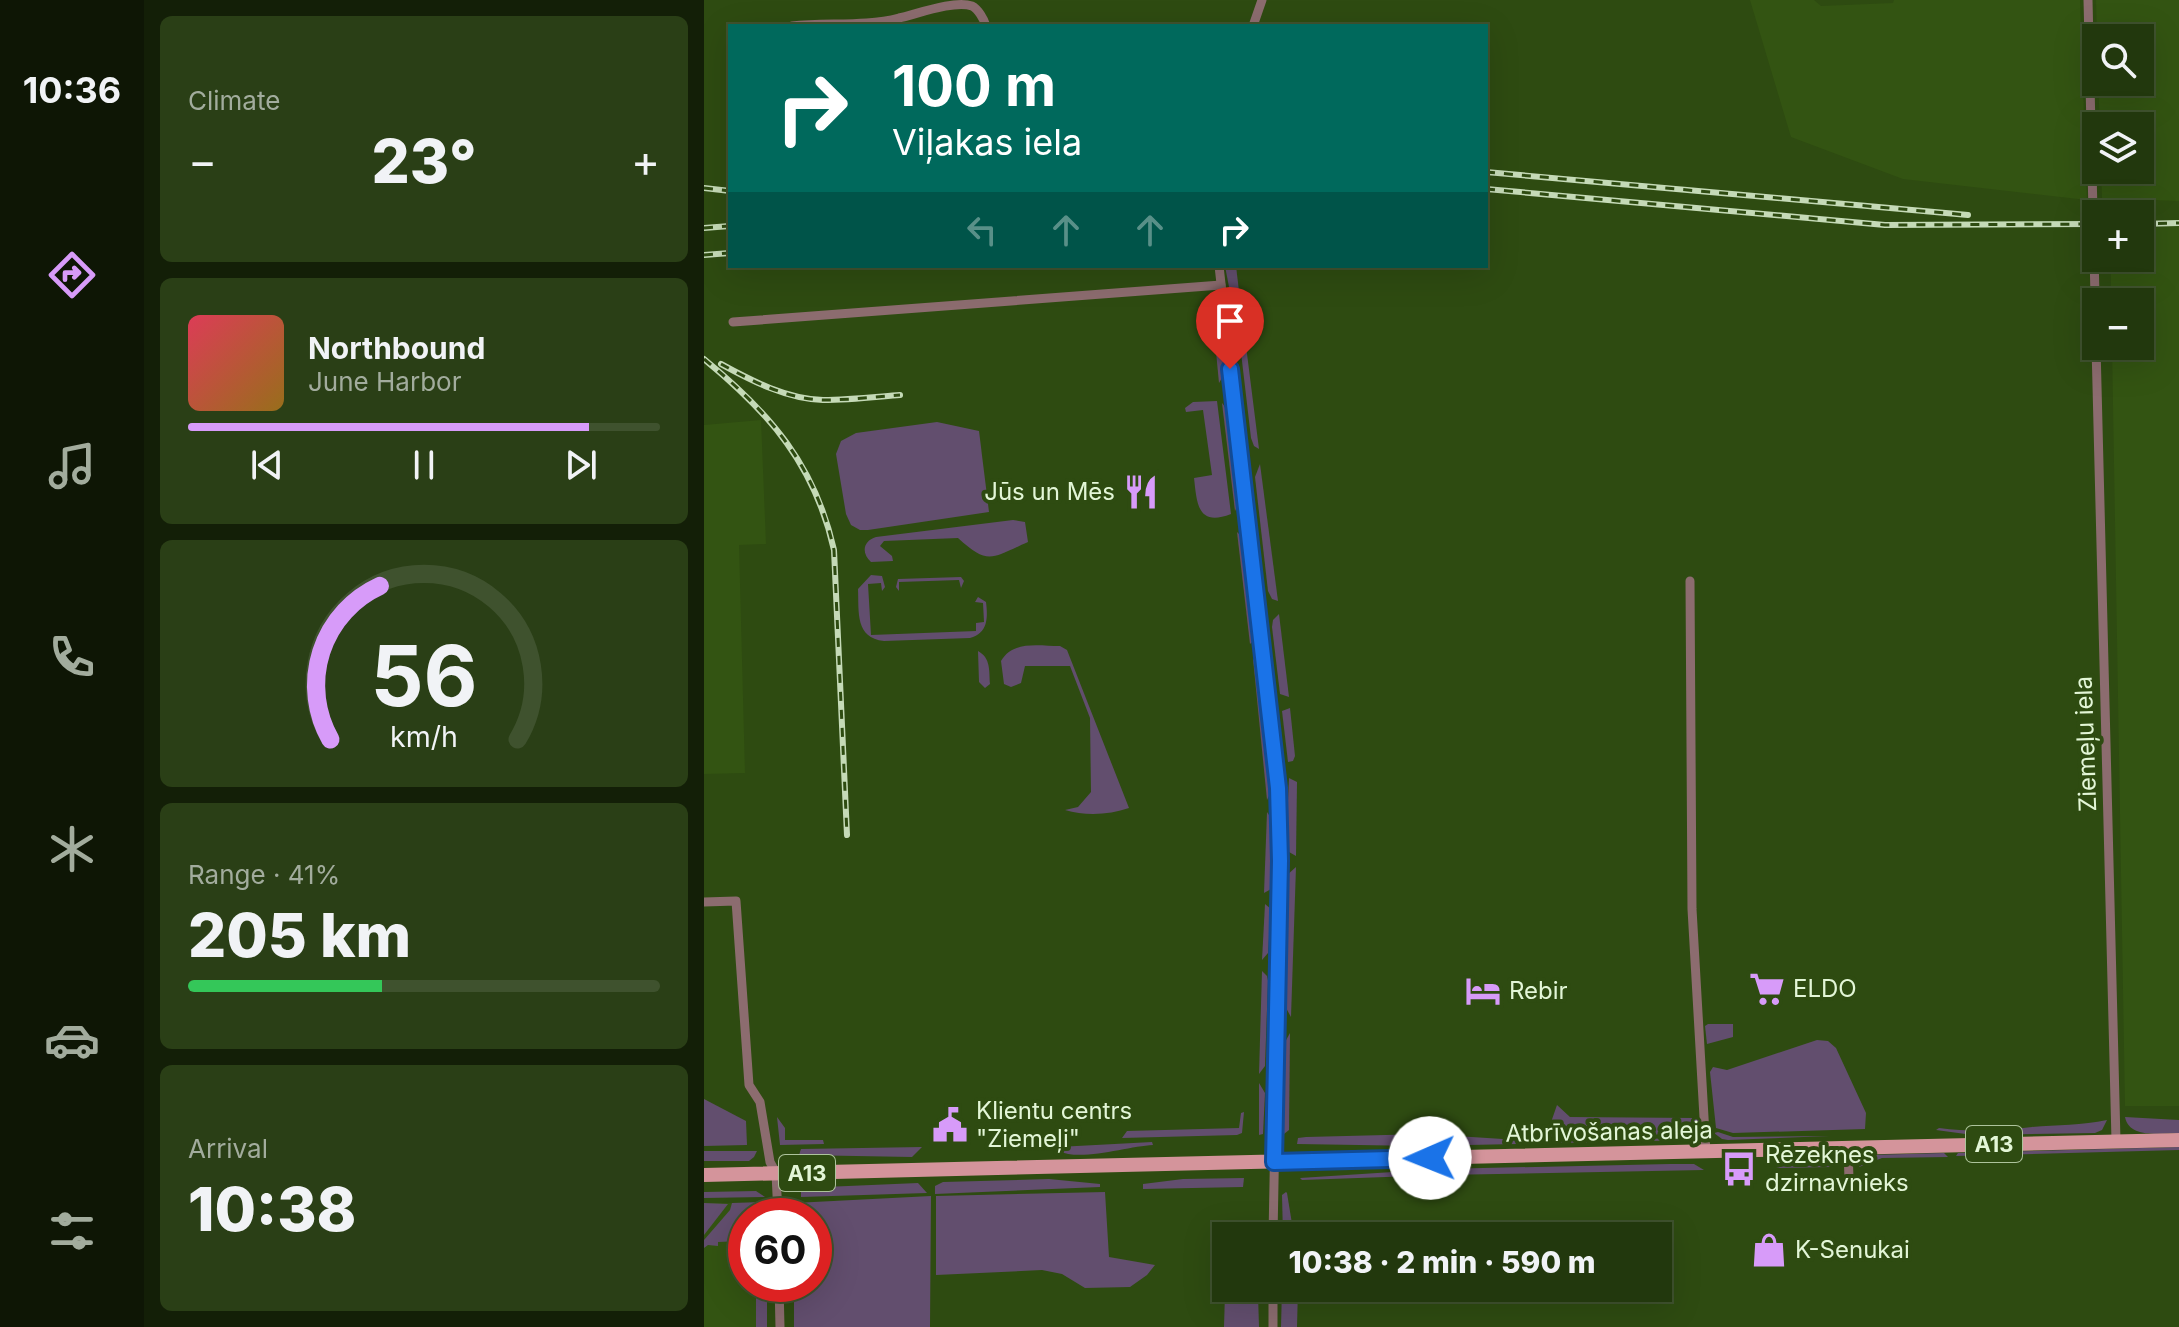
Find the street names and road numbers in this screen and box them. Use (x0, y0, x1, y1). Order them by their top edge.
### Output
street label: Ziemeļu iela (2069, 676, 2102, 812)
street label: Atbrīvošanas aleja (1505, 1115, 1713, 1148)
road number: A13 (1966, 1126, 2022, 1162)
road number: A13 (779, 1155, 835, 1191)

